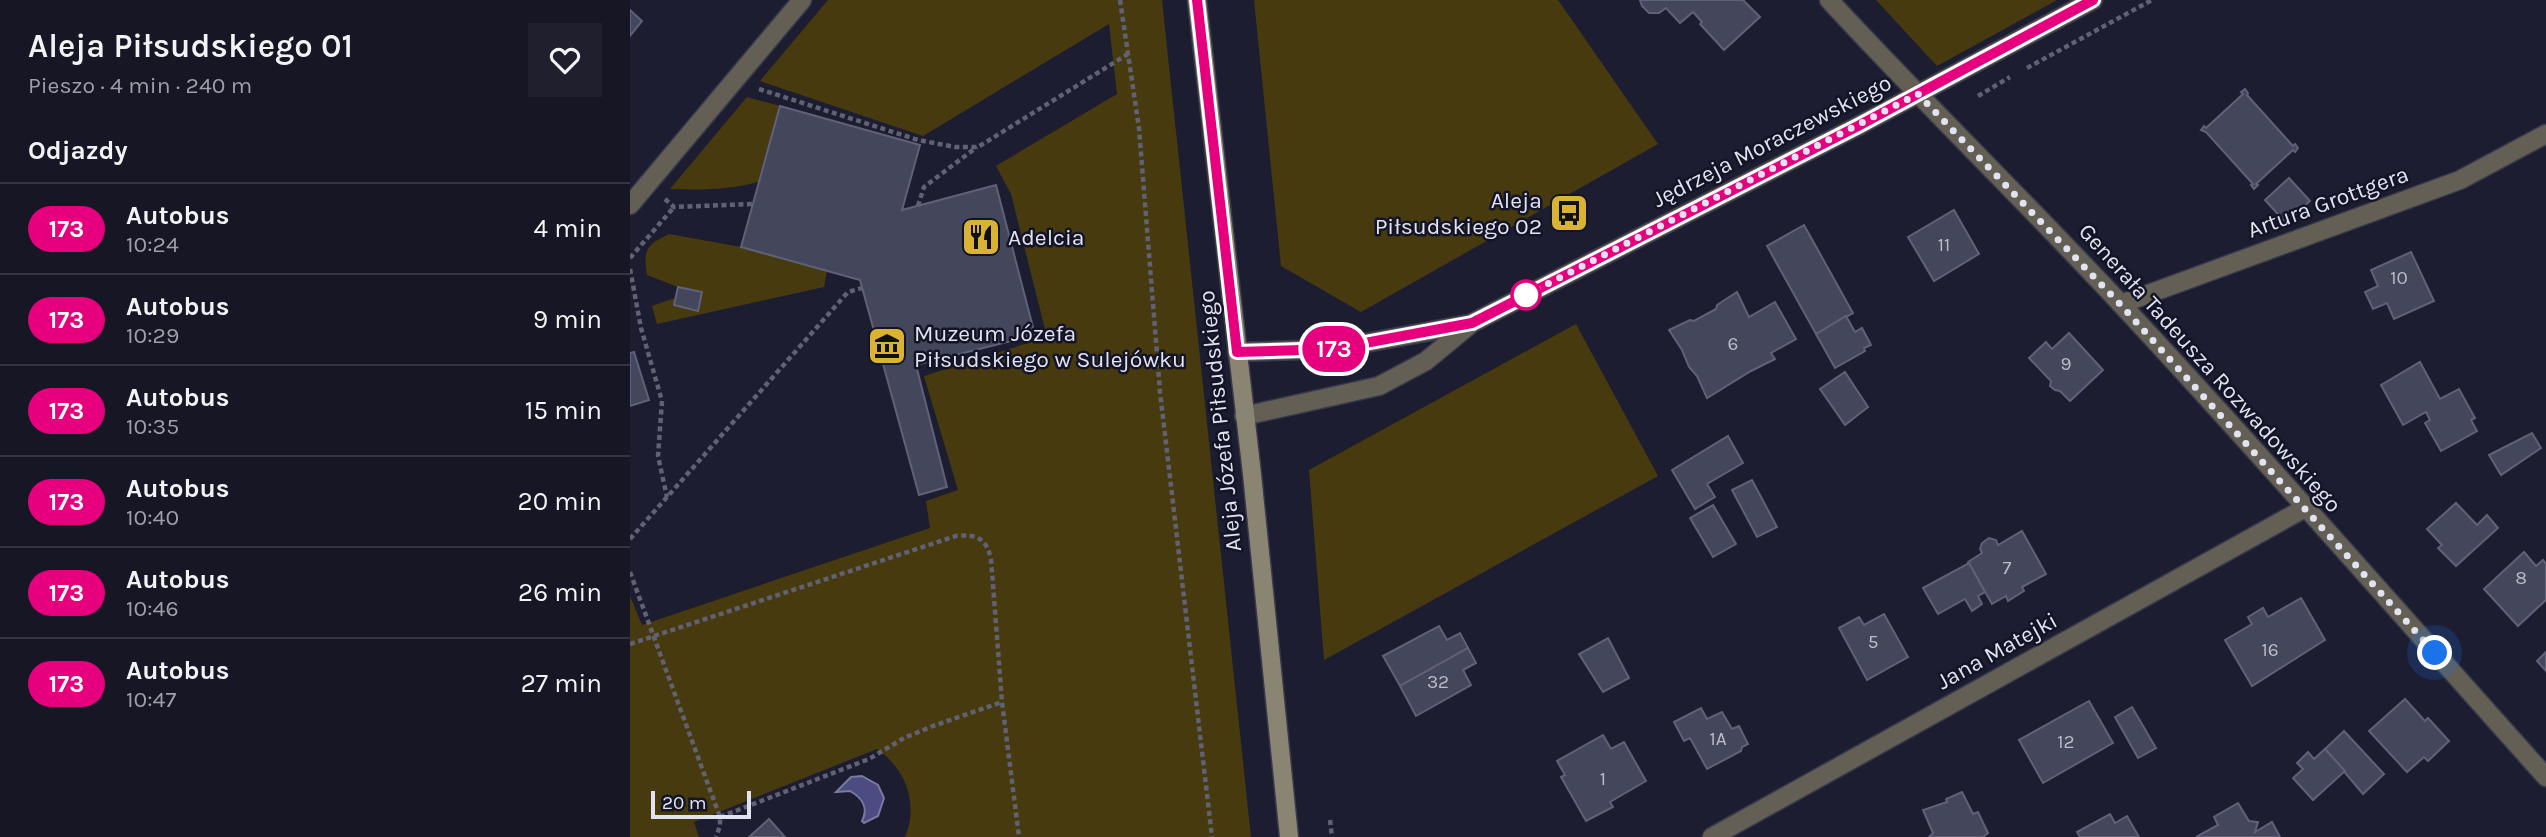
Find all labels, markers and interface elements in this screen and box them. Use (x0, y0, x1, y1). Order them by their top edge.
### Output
button: heart (528, 23, 602, 97)
text: Aleja Piłsudskiego 01 (28, 27, 353, 65)
street label: Jędrzeja Moraczewskiego (1648, 69, 1896, 213)
text: Pieszo · 4 min · 240 m (28, 72, 252, 99)
text: Odjazdy (28, 135, 128, 166)
street label: Artura Grottgera (2244, 160, 2412, 244)
place label: Aleja Piłsudskiego 02 (1375, 187, 1542, 240)
bus stop icon: Aleja Piłsudskiego 02 (1548, 192, 1590, 234)
text: Autobus (126, 200, 230, 231)
text: 4 min (534, 213, 602, 244)
text: 173 (49, 215, 84, 243)
restaurant icon: Adelcia (960, 216, 1002, 258)
street label: Generała Tadeusza Rozwadowskiego (2073, 218, 2347, 518)
place label: Adelcia (1008, 224, 1084, 251)
text: 10:24 (126, 231, 179, 258)
house number: 11 (1938, 234, 1950, 256)
house number: 10 (2390, 267, 2408, 289)
unlabelled marker (1511, 280, 1541, 310)
street label: Aleja Józefa Piłsudskiego (1193, 289, 1247, 553)
text: Autobus (126, 291, 230, 322)
text: 9 min (533, 304, 602, 335)
text: 173 (49, 306, 84, 334)
place label: Muzeum Józefa Piłsudskiego w Sulejówku (914, 320, 1186, 373)
text: 10:29 (126, 322, 179, 349)
museum icon: Muzeum Józefa Piłsudskiego w Sulejówku (866, 325, 908, 367)
line badge: 173 (1294, 326, 1374, 372)
house number: 6 (1728, 333, 1738, 355)
text: 173 (1316, 335, 1352, 363)
house number: 9 (2060, 353, 2072, 375)
text: Autobus (126, 382, 230, 413)
text: 15 min (525, 395, 602, 426)
text: 173 (49, 397, 84, 425)
text: 10:35 (126, 413, 179, 440)
text: Autobus (126, 473, 230, 504)
text: 20 min (518, 486, 602, 517)
text: 173 (49, 488, 84, 516)
text: 10:40 (126, 504, 179, 531)
house number: 7 (2003, 557, 2012, 579)
text: Autobus (126, 564, 230, 595)
house number: 8 (2515, 567, 2527, 589)
text: 26 min (518, 577, 602, 608)
text: 173 (49, 579, 84, 607)
text: 10:46 (126, 595, 179, 622)
street label: Jana Matejki (1932, 607, 2062, 695)
house number: 5 (1868, 631, 1878, 653)
your location (2417, 635, 2452, 670)
house number: 16 (2261, 639, 2279, 661)
text: Autobus (126, 655, 230, 686)
text: 27 min (521, 668, 602, 699)
text: 173 (49, 670, 84, 698)
house number: 32 (1427, 671, 1449, 693)
text: 10:47 (126, 686, 176, 713)
house number: 1A (1709, 728, 1727, 750)
house number: 12 (2057, 731, 2075, 753)
house number: 1 (1600, 768, 1606, 790)
scale bar (651, 788, 751, 820)
text: 20 m (662, 792, 707, 814)

